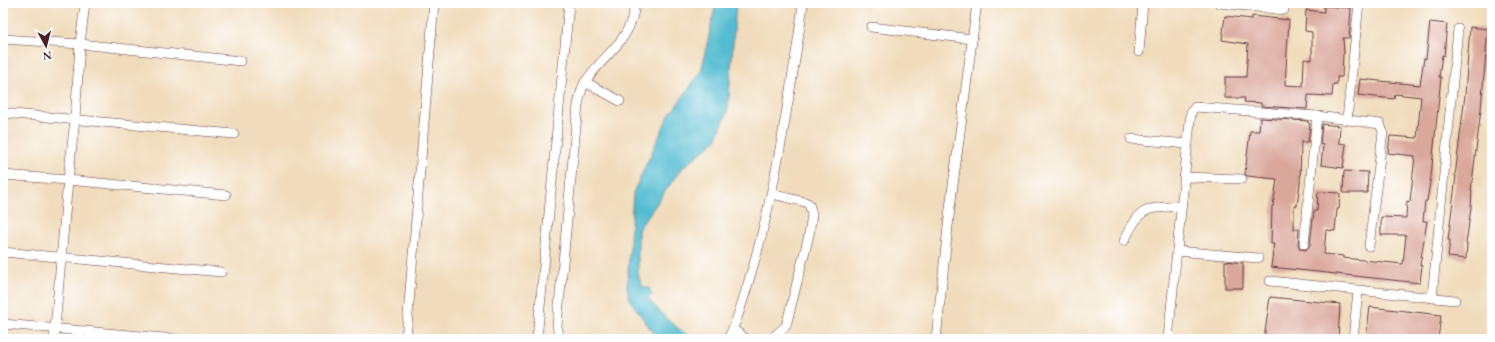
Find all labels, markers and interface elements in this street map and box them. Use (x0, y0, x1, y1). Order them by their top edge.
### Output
north arrow (26, 26, 66, 66)
text: N (42, 48, 52, 63)

